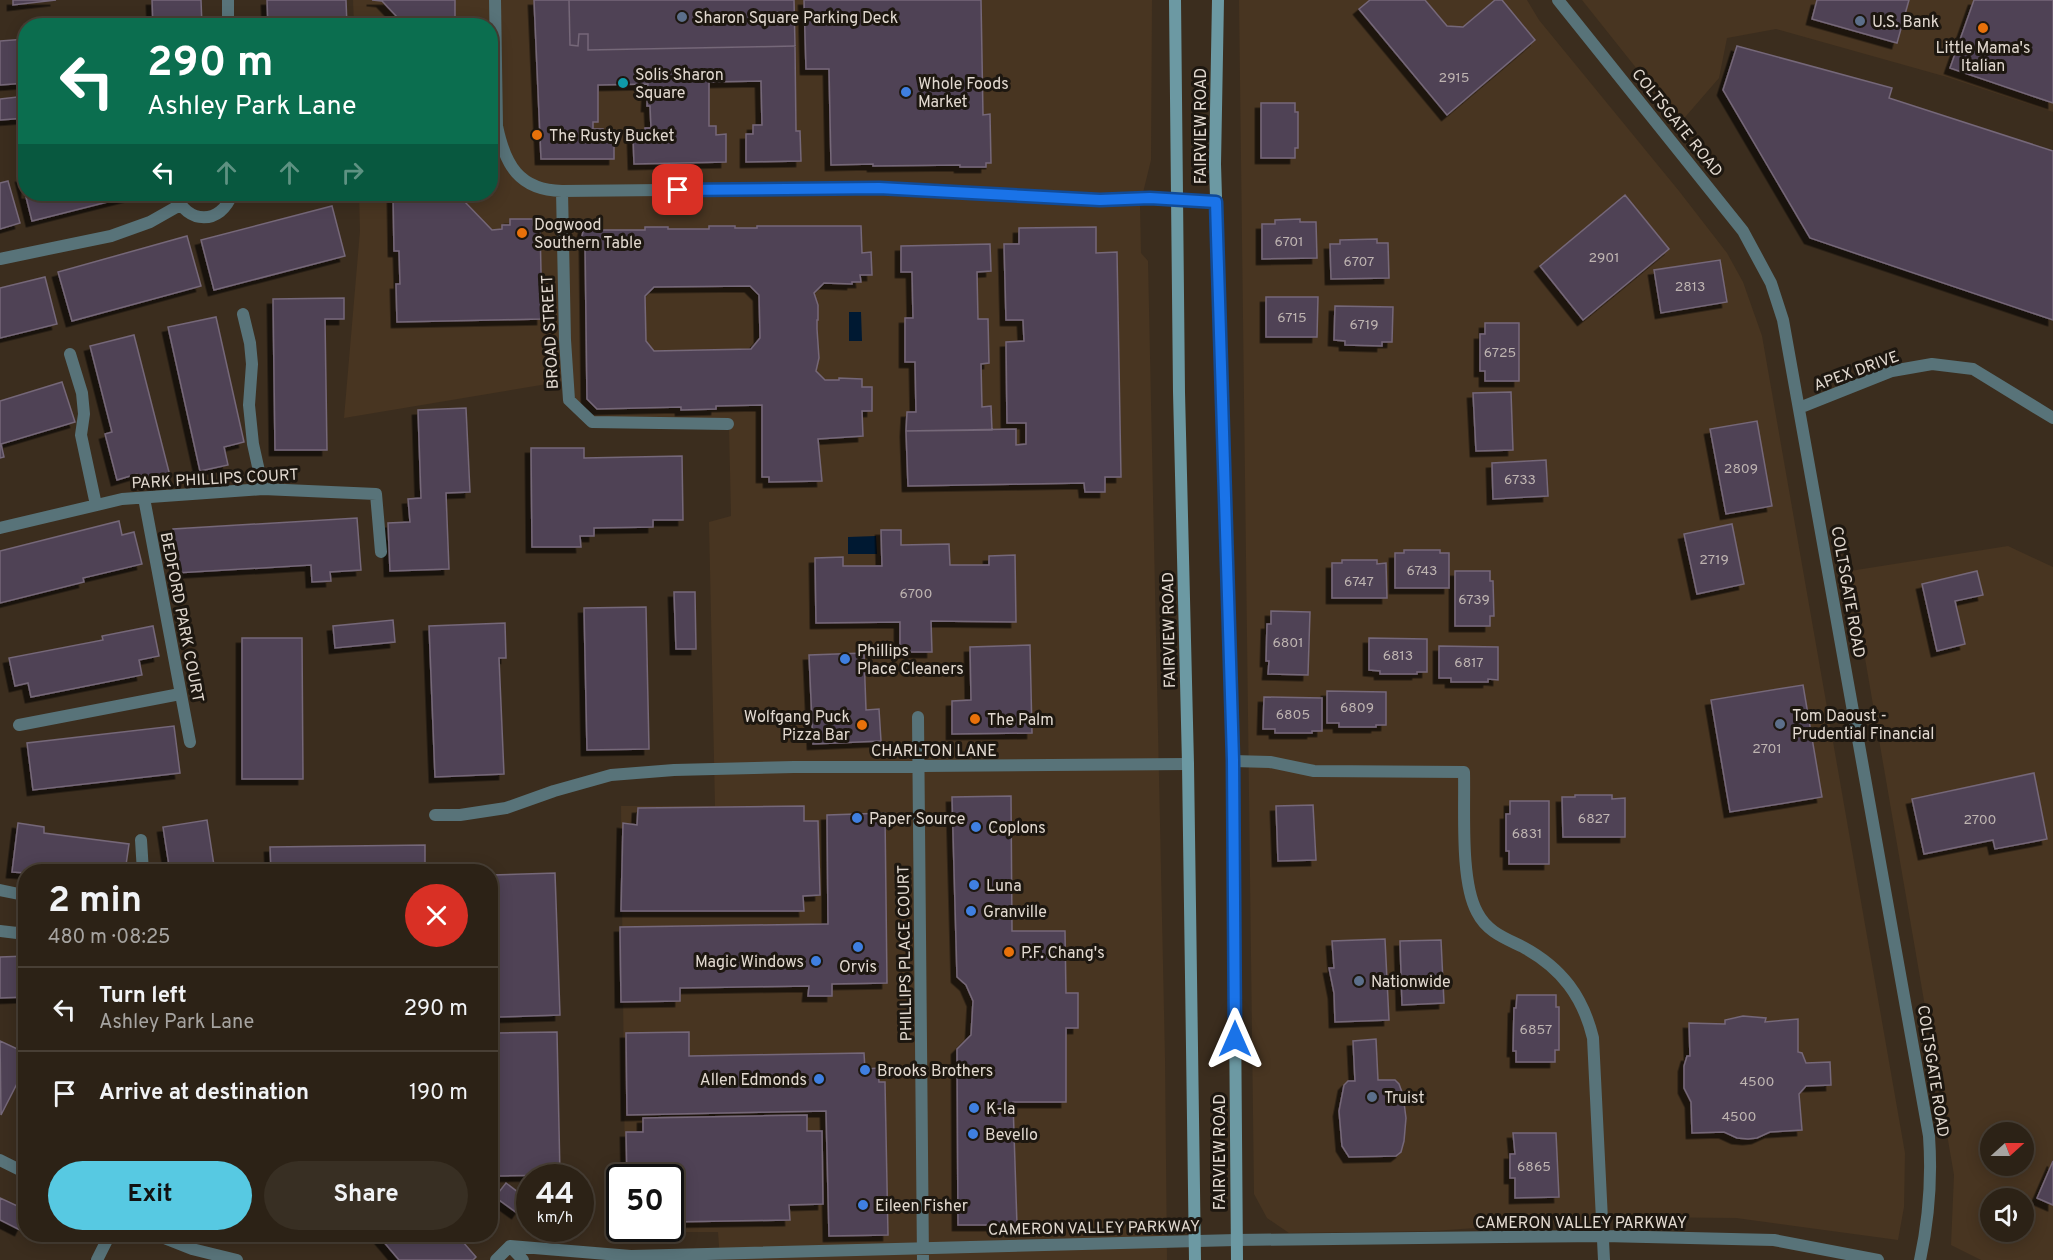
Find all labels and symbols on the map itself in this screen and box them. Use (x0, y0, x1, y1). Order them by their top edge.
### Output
place label: Sharon Square Parking Deck (694, 9, 898, 29)
marker: Sharon Square Parking Deck (675, 10, 689, 24)
place label: U.S. Bank (1872, 13, 1939, 33)
marker: U.S. Bank (1853, 14, 1867, 28)
marker: Little Mama's Italian (1976, 21, 1990, 35)
place label: Little Mama's Italian (1935, 39, 2031, 77)
street label: COLTSGATE ROAD (1627, 65, 1726, 181)
place label: Solis Sharon Square (635, 66, 724, 104)
street label: FAIRVIEW ROAD (1192, 68, 1212, 184)
house number: 2915 (1439, 70, 1469, 87)
place label: Whole Foods Market (918, 75, 1009, 113)
marker: Solis Sharon Square (616, 76, 630, 90)
marker: Whole Foods Market (899, 85, 913, 99)
place label: The Rusty Bucket (549, 127, 675, 147)
marker: The Rusty Bucket (530, 128, 544, 142)
pin (652, 164, 703, 215)
place label: Dogwood Southern Table (534, 216, 642, 254)
marker: Dogwood Southern Table (515, 226, 529, 240)
house number: 6701 (1274, 234, 1304, 251)
house number: 2901 (1588, 250, 1620, 267)
house number: 6707 (1344, 254, 1374, 271)
street label: BROAD STREET (538, 274, 564, 390)
house number: 2813 (1675, 279, 1705, 296)
house number: 6715 (1277, 310, 1307, 327)
house number: 6719 (1349, 317, 1379, 334)
house number: 6725 (1484, 345, 1516, 362)
street label: APEX DRIVE (1811, 347, 1902, 397)
house number: 2809 (1724, 461, 1758, 478)
street label: PARK PHILLIPS COURT (131, 466, 299, 494)
house number: 6733 (1504, 472, 1536, 489)
street label: COLTSGATE ROAD (1826, 525, 1868, 660)
street label: BEDFORD PARK COURT (155, 531, 207, 704)
house number: 2719 (1699, 552, 1729, 569)
house number: 6743 (1406, 563, 1438, 580)
street label: FAIRVIEW ROAD (1159, 572, 1181, 688)
house number: 6747 (1344, 574, 1374, 591)
house number: 6700 (900, 586, 932, 603)
house number: 6739 (1458, 592, 1490, 609)
house number: 6801 (1273, 635, 1303, 652)
place label: Phillips Place Cleaners (857, 642, 964, 680)
house number: 6813 (1383, 648, 1413, 665)
marker: Phillips Place Cleaners (838, 652, 852, 666)
house number: 6817 (1454, 655, 1484, 672)
house number: 6809 (1340, 700, 1374, 717)
house number: 6805 (1276, 707, 1310, 724)
place label: Tom Daoust - Prudential Financial (1792, 707, 1934, 745)
place label: Wolfgang Puck Pizza Bar (744, 708, 850, 746)
place label: The Palm (987, 711, 1054, 731)
marker: The Palm (968, 712, 982, 726)
marker: Tom Daoust - Prudential Financial (1773, 717, 1787, 731)
marker: Wolfgang Puck Pizza Bar (855, 718, 869, 732)
house number: 2701 (1752, 741, 1782, 758)
street label: CHARLTON LANE (871, 742, 997, 762)
place label: Paper Source (869, 810, 965, 830)
marker: Paper Source (850, 811, 864, 825)
house number: 6827 (1578, 811, 1610, 828)
house number: 2700 (1963, 812, 1997, 829)
place label: Coplons (988, 819, 1046, 839)
marker: Coplons (969, 820, 983, 834)
house number: 6831 (1512, 826, 1542, 843)
street label: PHILLIPS PLACE COURT (894, 865, 918, 1041)
place label: Luna (986, 877, 1022, 897)
marker: Luna (967, 878, 981, 892)
place label: Granville (983, 903, 1047, 923)
marker: Granville (964, 904, 978, 918)
marker: Orvis (851, 940, 865, 954)
place label: P.F. Chang's (1021, 944, 1105, 964)
marker: P.F. Chang's (1002, 945, 1016, 959)
place label: Magic Windows (695, 953, 804, 973)
marker: Magic Windows (809, 954, 823, 968)
place label: Orvis (839, 958, 877, 978)
place label: Nationwide (1371, 973, 1451, 993)
marker: Nationwide (1352, 974, 1366, 988)
street label: COLTSGATE ROAD (1912, 1004, 1952, 1139)
position arrow (1203, 1007, 1267, 1071)
house number: 6857 (1520, 1022, 1552, 1039)
place label: Brooks Brothers (877, 1062, 993, 1082)
marker: Brooks Brothers (858, 1063, 872, 1077)
place label: Allen Edmonds (700, 1071, 807, 1091)
marker: Allen Edmonds (812, 1072, 826, 1086)
house number: 4500 (1739, 1074, 1775, 1091)
place label: Truist (1384, 1089, 1424, 1109)
marker: Truist (1365, 1090, 1379, 1104)
street label: FAIRVIEW ROAD (1211, 1094, 1231, 1210)
place label: K-la (986, 1100, 1015, 1120)
marker: K-la (967, 1101, 981, 1115)
house number: 4500 (1721, 1109, 1757, 1126)
north arrow (1980, 1122, 2034, 1176)
place label: Bevello (985, 1126, 1038, 1146)
marker: Bevello (966, 1127, 980, 1141)
house number: 6865 (1517, 1159, 1551, 1176)
speed limit sign: 50 (606, 1164, 684, 1242)
place label: Eileen Fisher (875, 1197, 968, 1217)
marker: Eileen Fisher (856, 1198, 870, 1212)
street label: CAMERON VALLEY PARKWAY (1475, 1214, 1687, 1234)
street label: CAMERON VALLEY PARKWAY (988, 1217, 1200, 1241)

